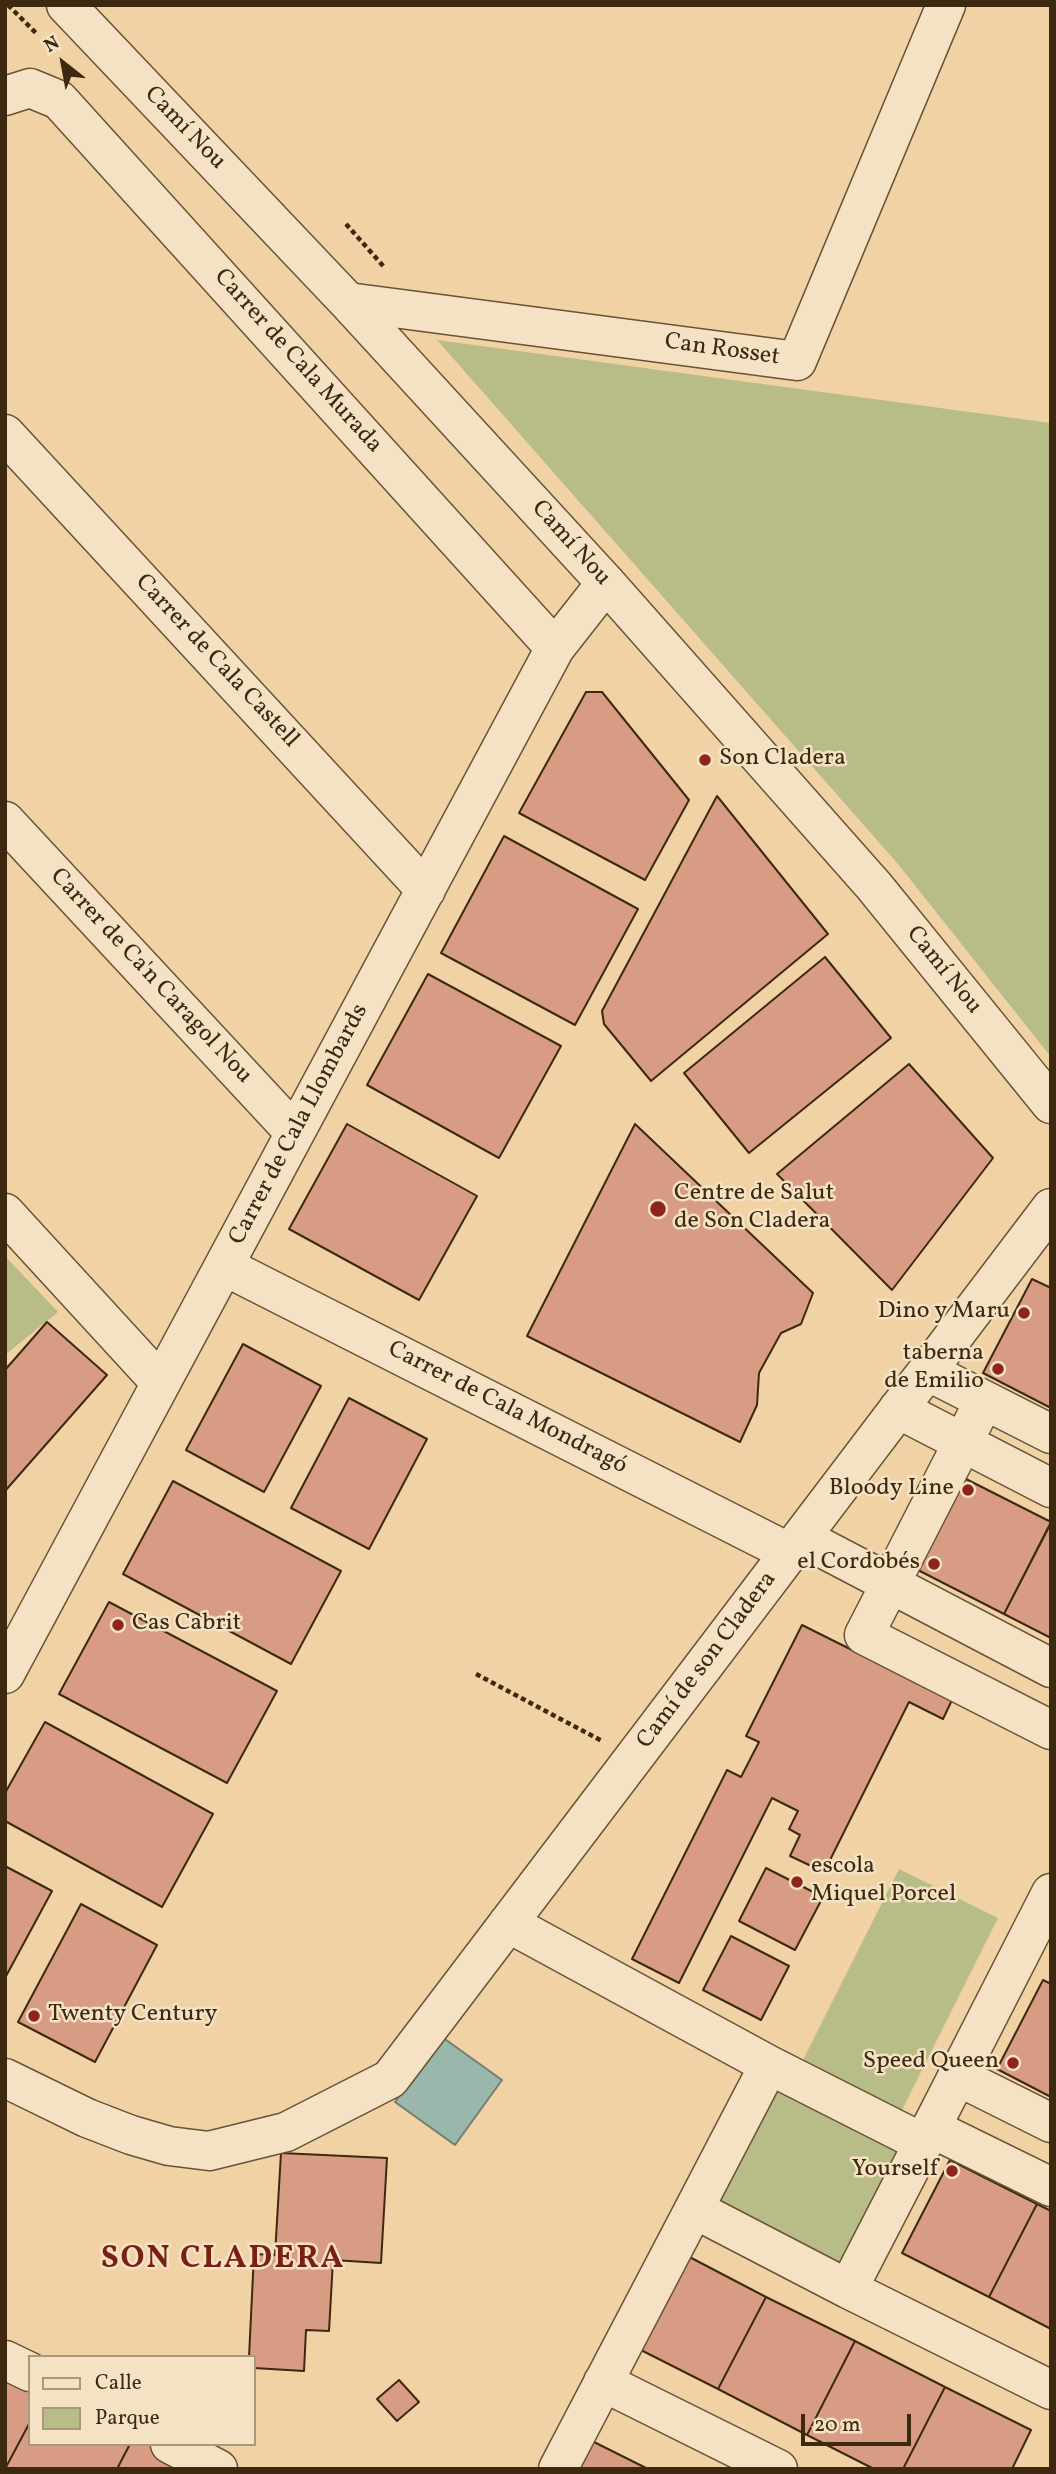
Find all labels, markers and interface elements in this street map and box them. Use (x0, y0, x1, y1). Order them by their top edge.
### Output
north arrow (28, 28, 98, 98)
text: N (40, 30, 65, 60)
street label: Camí Nou (137, 81, 231, 177)
street label: Carrer de Cala Murada (207, 264, 387, 460)
street label: Can Rosset (663, 329, 781, 373)
street label: Camí Nou (524, 495, 616, 593)
street label: Carrer de Cala Castell (128, 569, 304, 755)
place label: Son Cladera (719, 746, 846, 774)
marker: Son Cladera (697, 752, 713, 768)
street label: Carrer de Ca'n Caragol Nou (43, 863, 257, 1091)
street label: Camí Nou (899, 921, 987, 1021)
street label: Carrer de Cala Llombards (224, 1000, 376, 1250)
place label: Centre de Salut de Son Cladera (674, 1181, 834, 1237)
marker: Centre de Salut de Son Cladera (648, 1199, 668, 1219)
place label: Dino y Maru (878, 1299, 1010, 1327)
marker: Dino y Maru (1016, 1305, 1032, 1321)
street label: Carrer de Cala Mondragó (383, 1336, 631, 1482)
place label: taberna de Emilio (884, 1341, 984, 1397)
marker: taberna de Emilio (990, 1361, 1006, 1377)
place label: Bloody Line (829, 1476, 954, 1504)
marker: Bloody Line (960, 1482, 976, 1498)
place label: el Cordobés (797, 1550, 920, 1578)
marker: el Cordobés (926, 1556, 942, 1572)
street label: Camí de son Cladera (632, 1567, 784, 1755)
place label: Cas Cabrit (132, 1611, 241, 1639)
marker: Cas Cabrit (110, 1617, 126, 1633)
place label: escola Miquel Porcel (811, 1854, 956, 1910)
marker: escola Miquel Porcel (789, 1874, 805, 1890)
place label: Twenty Century (48, 2002, 217, 2030)
marker: Twenty Century (26, 2008, 42, 2024)
place label: Speed Queen (863, 2049, 999, 2077)
marker: Speed Queen (1005, 2055, 1021, 2071)
place label: Yourself (852, 2157, 938, 2185)
marker: Yourself (944, 2163, 960, 2179)
district label: SON CLADERA (102, 2242, 344, 2280)
legend (28, 2355, 256, 2446)
text: Calle (95, 2369, 142, 2398)
scale bar (804, 2400, 914, 2444)
text: Parque (95, 2404, 160, 2433)
text: 20 m (814, 2411, 860, 2440)

